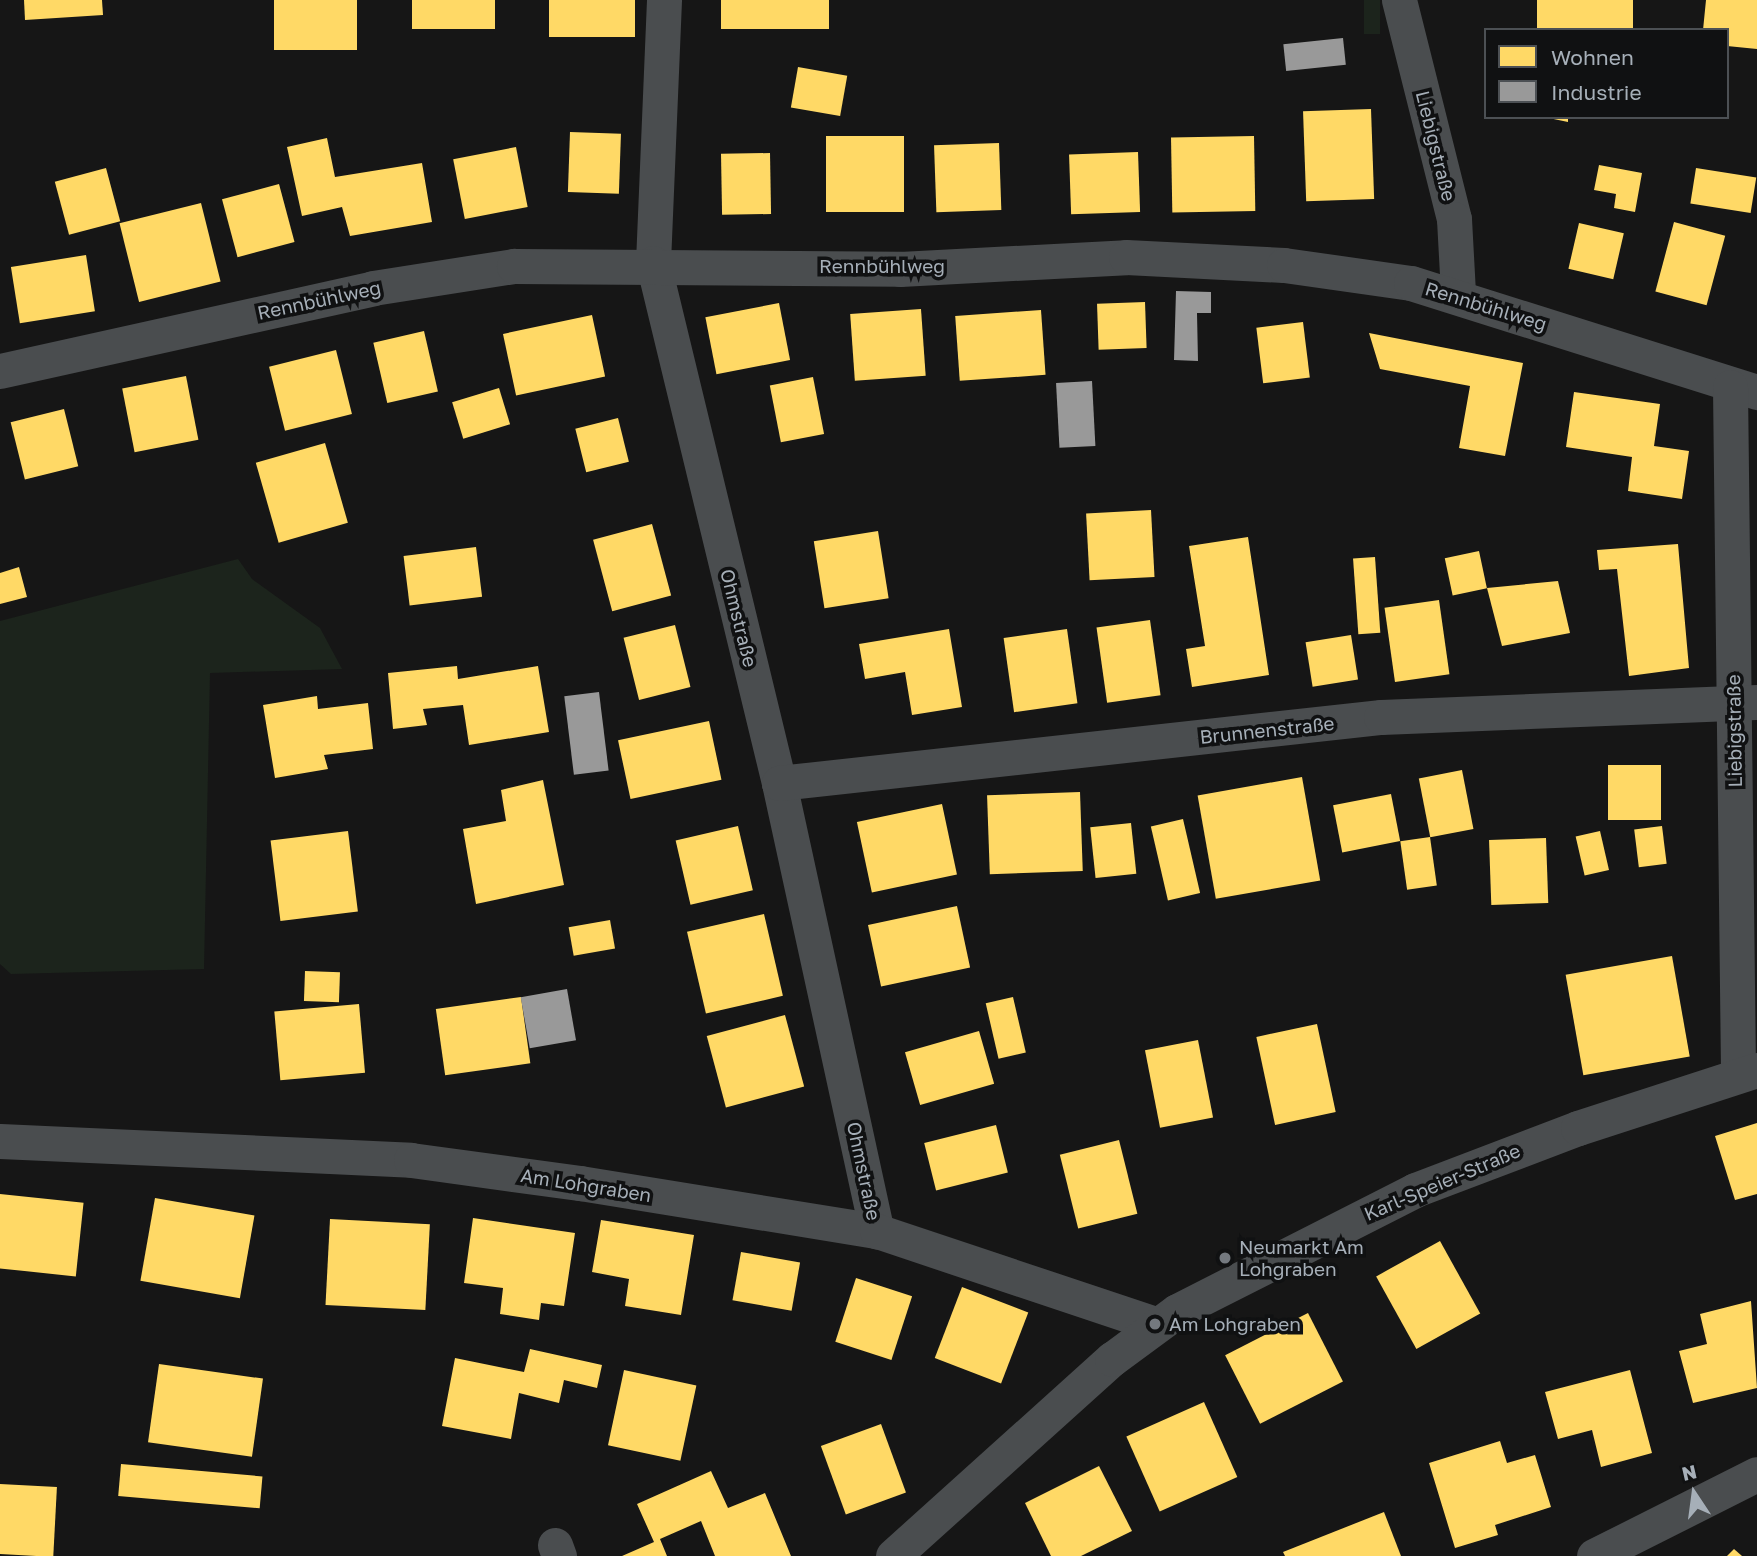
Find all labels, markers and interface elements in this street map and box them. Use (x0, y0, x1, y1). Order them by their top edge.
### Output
legend (1484, 28, 1729, 119)
text: Wohnen (1551, 44, 1634, 70)
text: Industrie (1551, 79, 1642, 105)
street label: Liebigstraße (1411, 88, 1461, 204)
street label: Rennbühlweg (819, 255, 945, 277)
street label: Rennbühlweg (255, 276, 383, 324)
street label: Rennbühlweg (1423, 277, 1549, 335)
street label: Ohmstraße (716, 567, 762, 669)
street label: Liebigstraße (1722, 674, 1746, 788)
street label: Brunnenstraße (1198, 712, 1336, 748)
street label: Ohmstraße (842, 1120, 886, 1222)
street label: Karl-Speier-Straße (1360, 1139, 1524, 1225)
street label: Am Lohgraben (519, 1163, 653, 1207)
place label: Neumarkt Am Lohgraben (1239, 1236, 1364, 1280)
marker: Neumarkt Am Lohgraben (1217, 1250, 1233, 1266)
place label: Am Lohgraben (1169, 1313, 1301, 1335)
marker: Am Lohgraben (1147, 1316, 1163, 1332)
north arrow (1659, 1458, 1729, 1528)
text: N (1680, 1459, 1699, 1485)

